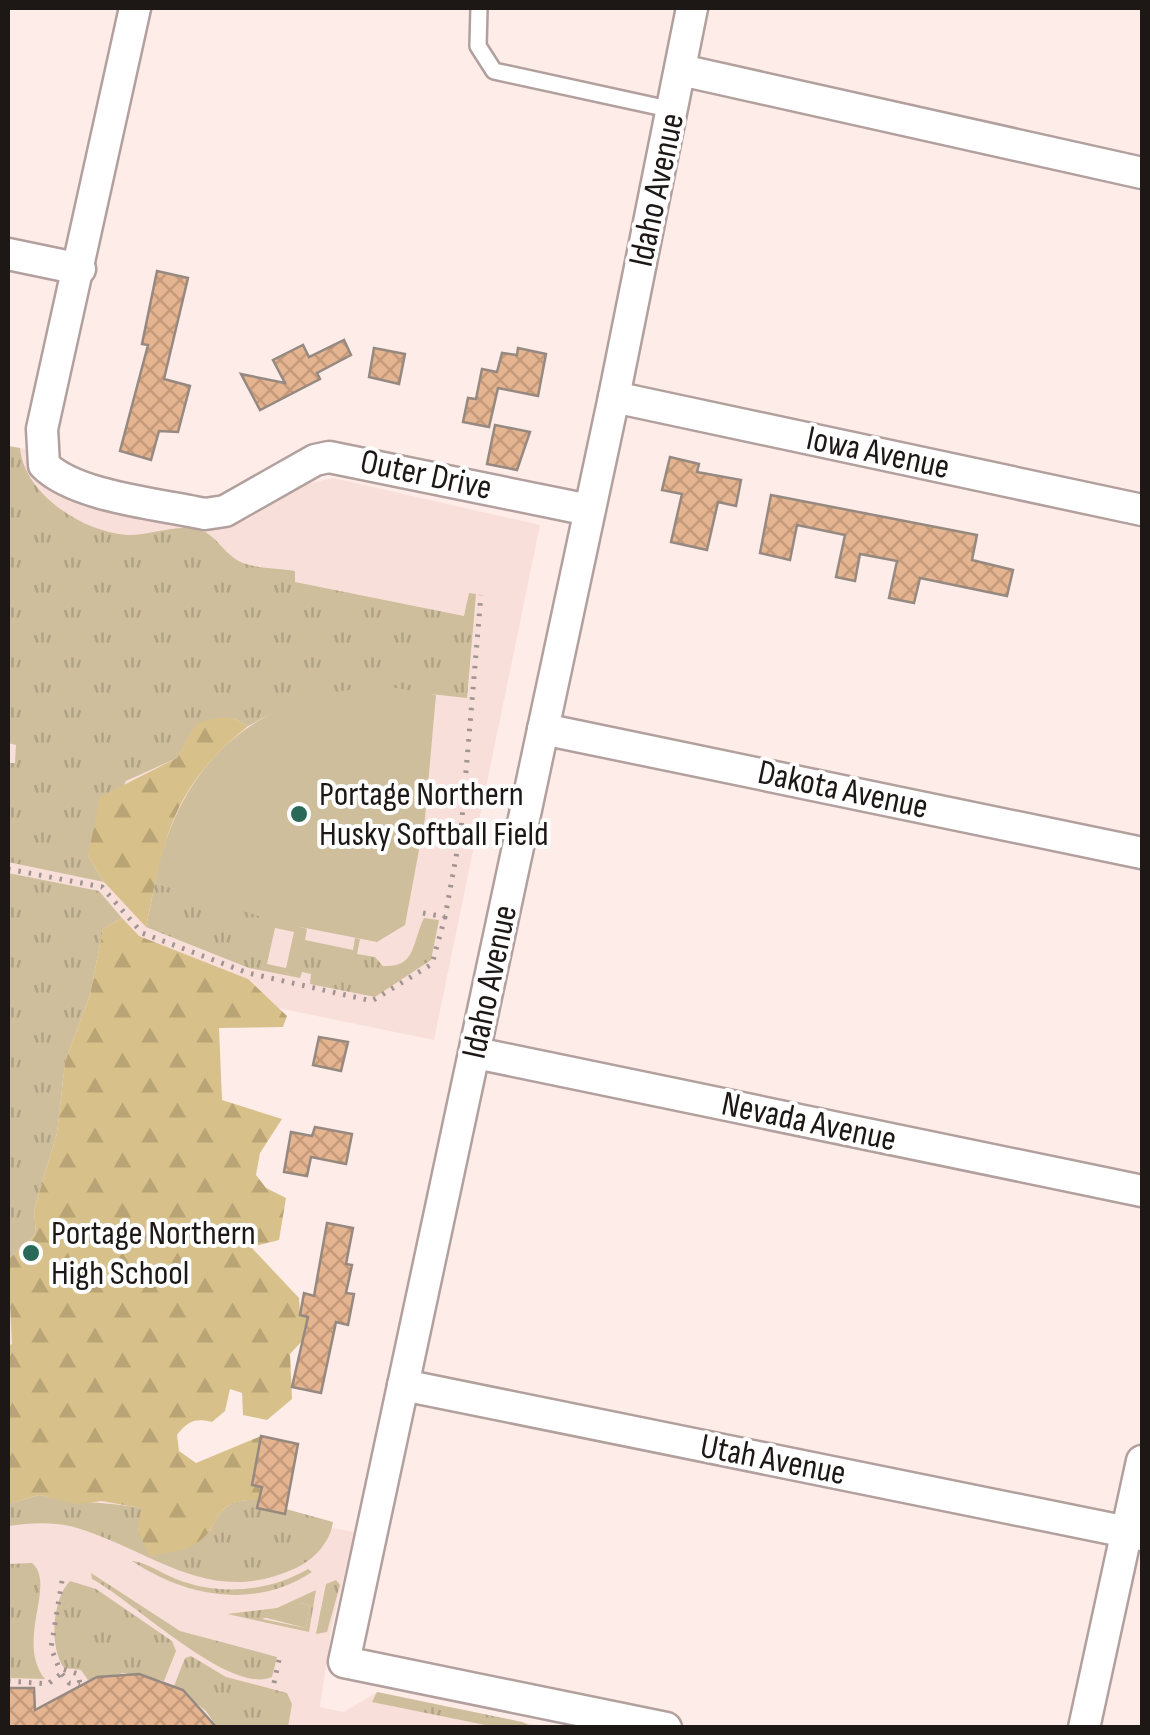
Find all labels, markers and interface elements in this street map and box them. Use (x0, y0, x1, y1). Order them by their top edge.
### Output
street label: Idaho Avenue (620, 109, 694, 271)
street label: Iowa Avenue (802, 417, 954, 489)
street label: Outer Drive (356, 440, 496, 510)
street label: Dakota Avenue (754, 751, 932, 829)
place label: Portage Northern Husky Softball Field (319, 773, 549, 856)
marker: Portage Northern Husky Softball Field (288, 803, 310, 825)
street label: Idaho Avenue (453, 901, 527, 1063)
street label: Nevada Avenue (718, 1083, 900, 1161)
place label: Portage Northern High School (51, 1212, 256, 1295)
marker: Portage Northern High School (20, 1242, 42, 1264)
street label: Utah Avenue (697, 1425, 849, 1495)

